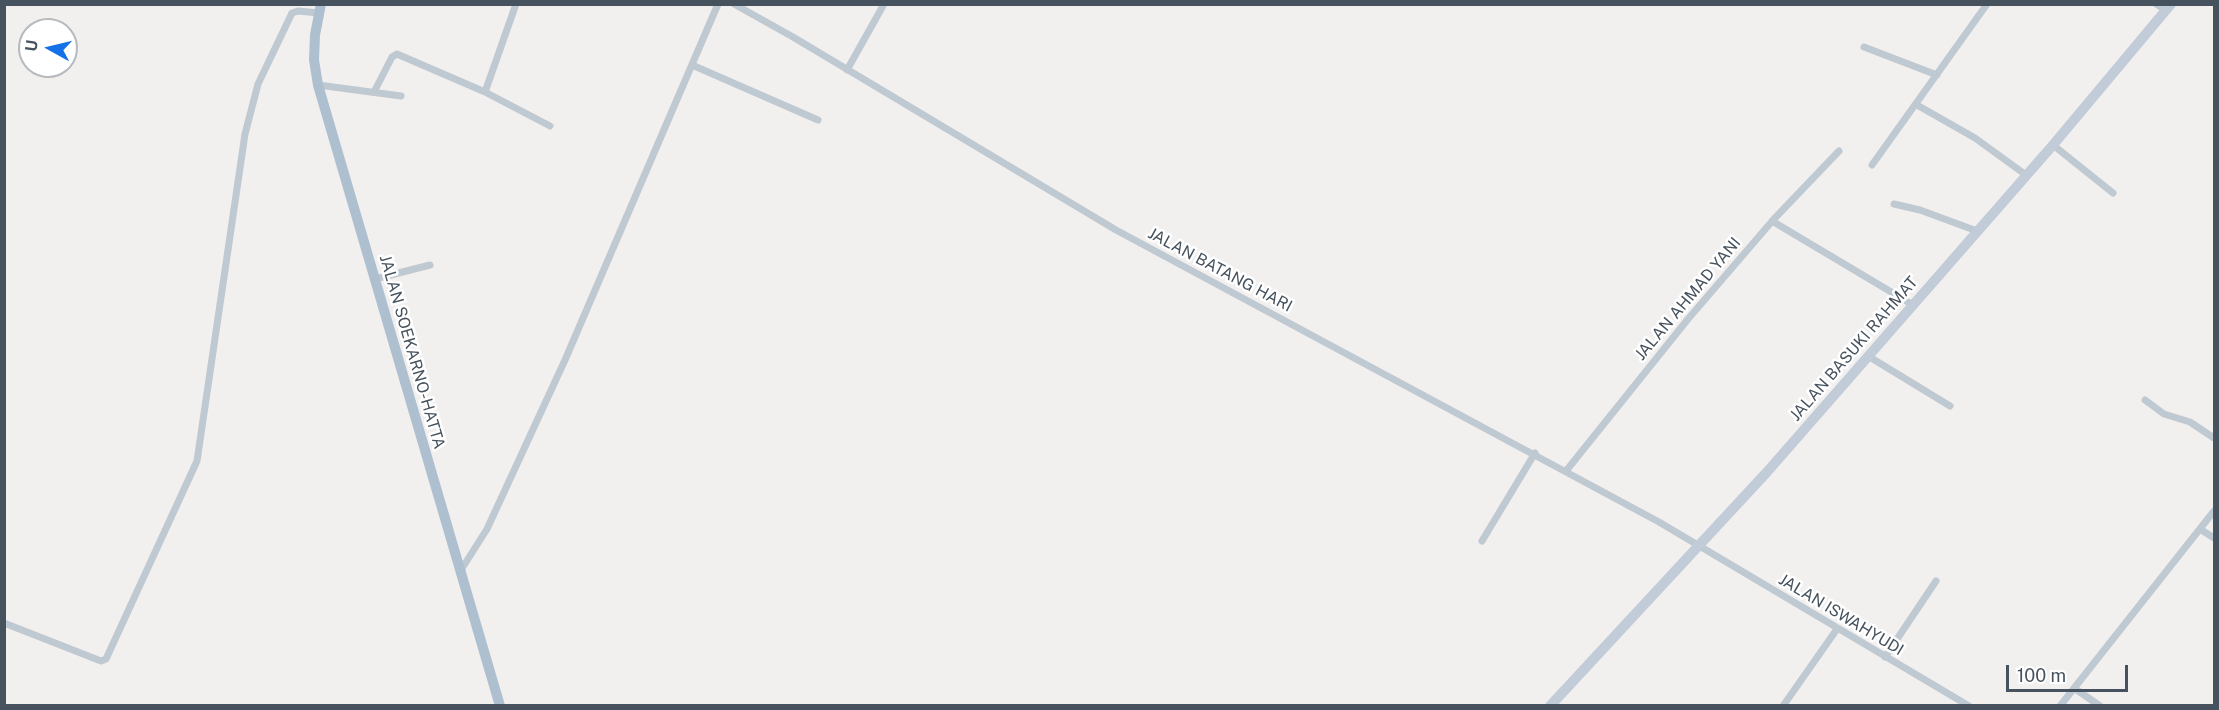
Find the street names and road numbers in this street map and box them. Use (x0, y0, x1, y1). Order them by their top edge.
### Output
street label: JALAN BATANG HARI (1145, 224, 1295, 316)
street label: JALAN AHMAD YANI (1631, 234, 1745, 364)
street label: JALAN SOEKARNO-HATTA (375, 253, 449, 451)
street label: JALAN BASUKI RAHMAT (1786, 273, 1922, 425)
street label: JALAN ISWAHYUDI (1775, 570, 1907, 660)

